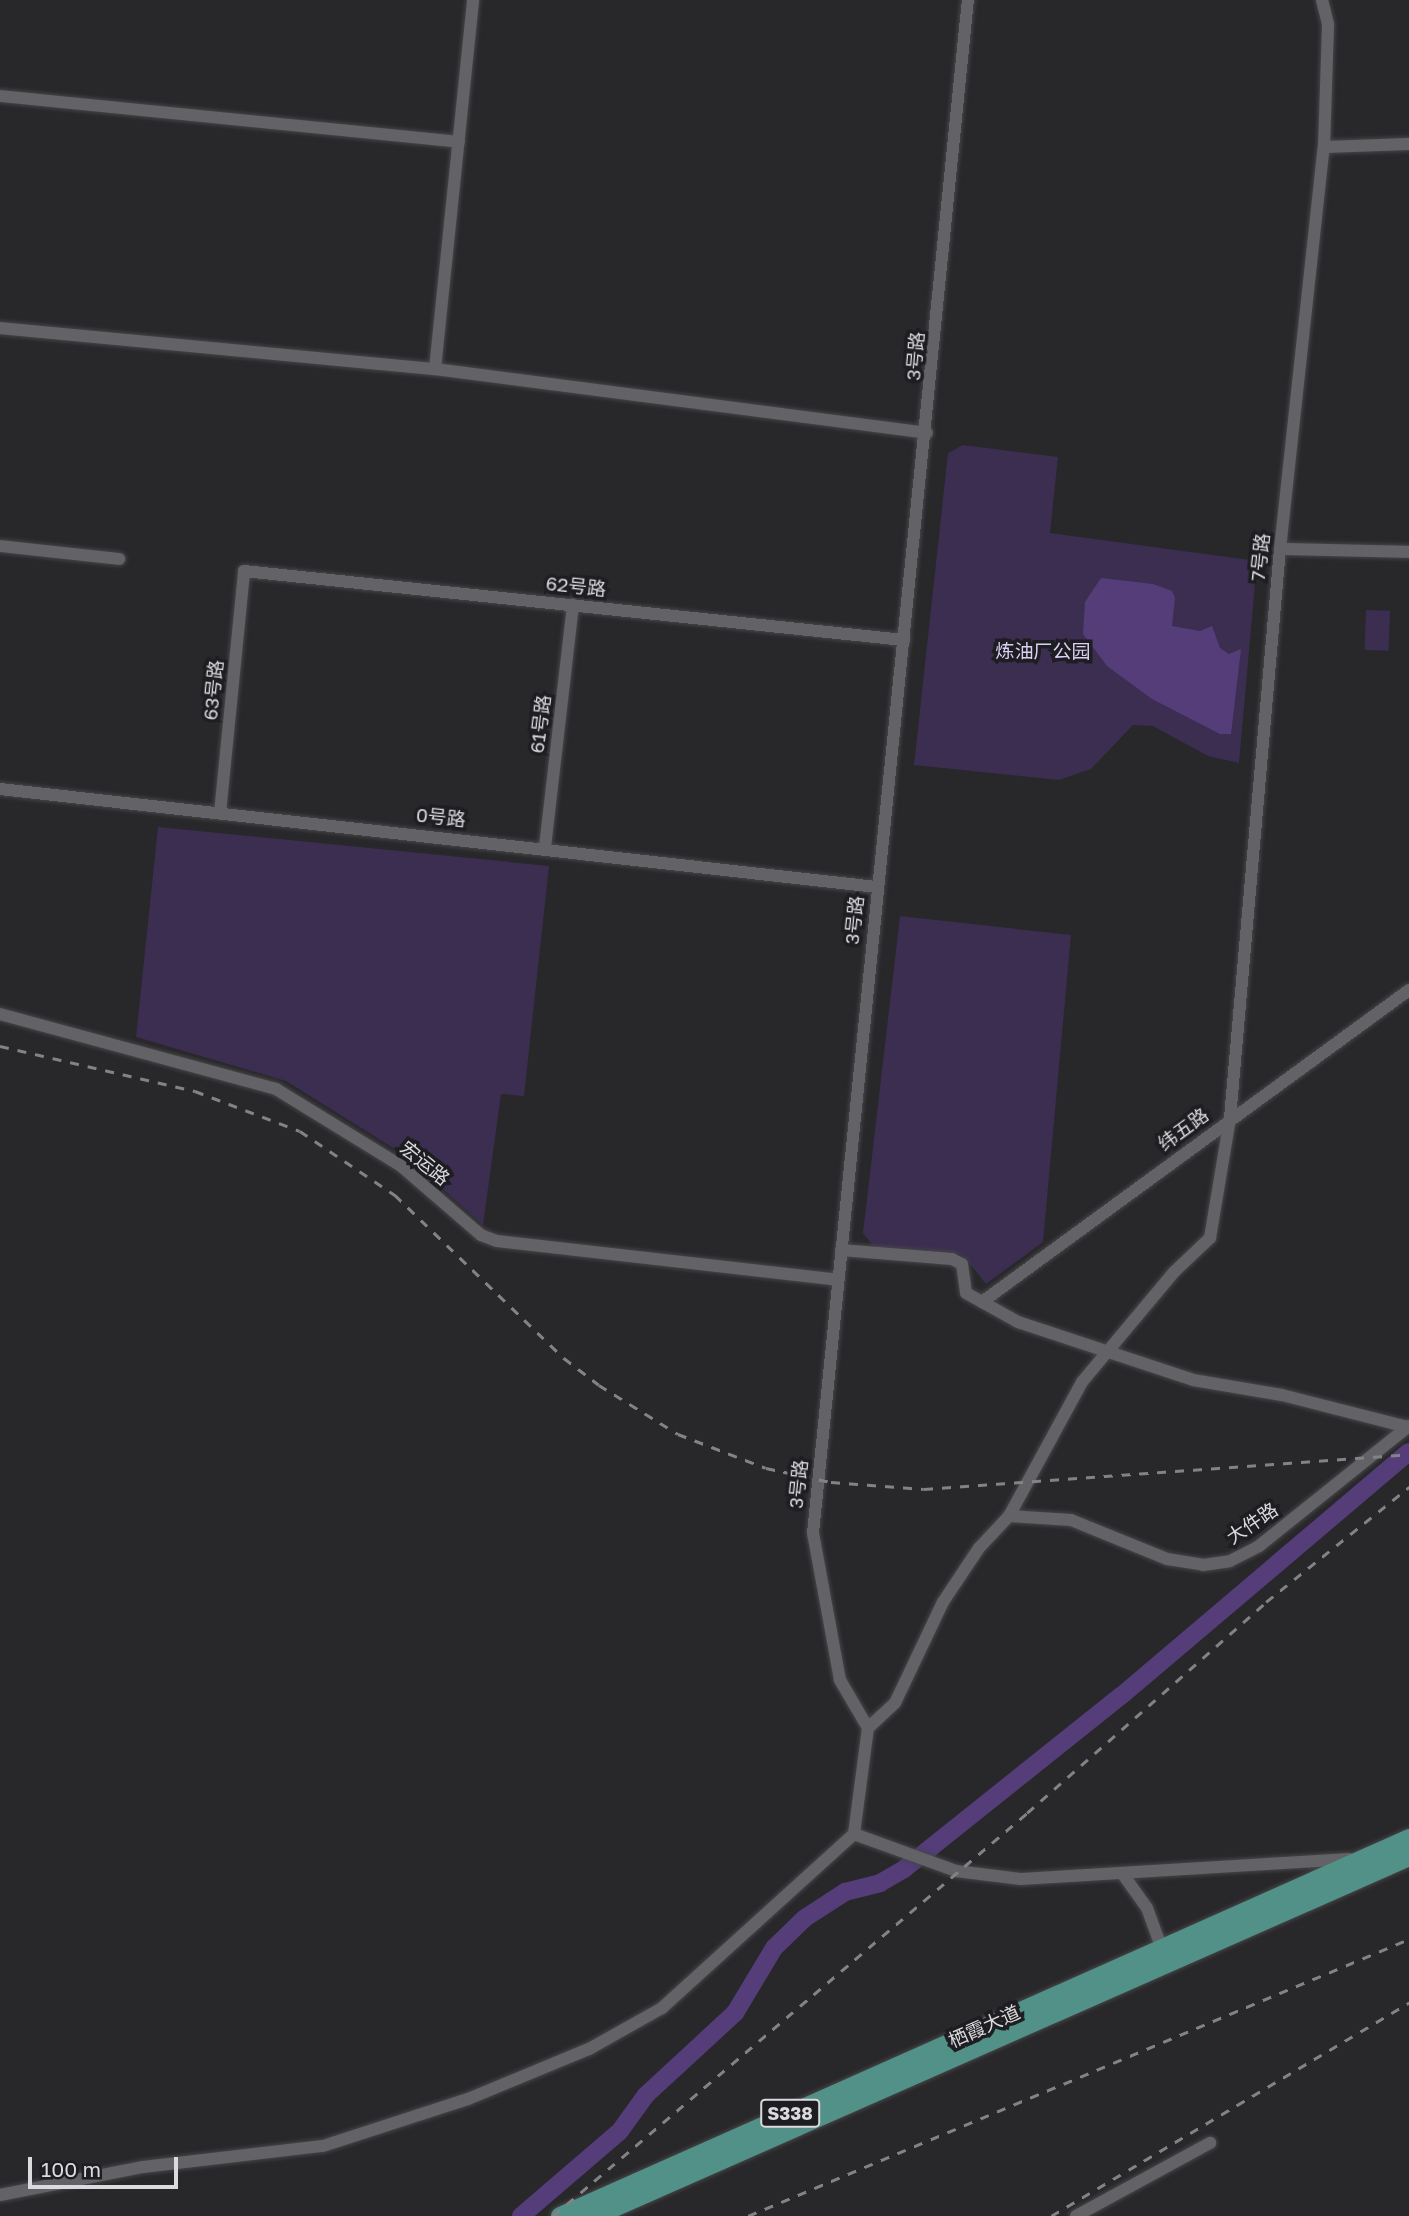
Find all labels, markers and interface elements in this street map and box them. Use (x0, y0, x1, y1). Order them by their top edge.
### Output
street label: 3号路 (902, 331, 928, 381)
street label: 7号路 (1246, 532, 1274, 582)
street label: 62号路 (545, 571, 607, 601)
park label: 炼油厂公园 (996, 640, 1090, 662)
street label: 63号路 (198, 659, 228, 721)
street label: 61号路 (525, 693, 555, 755)
street label: 0号路 (415, 803, 467, 831)
street label: 3号路 (840, 894, 868, 946)
street label: 纬五路 (1153, 1103, 1213, 1155)
street label: 宏运路 (396, 1136, 454, 1190)
street label: 3号路 (784, 1458, 812, 1510)
street label: 大件路 (1222, 1498, 1282, 1548)
street label: 栖霞大道 (945, 2000, 1023, 2052)
road number: S338 (758, 2098, 822, 2127)
scale bar (32, 2142, 182, 2186)
text: 100 m (41, 2156, 101, 2182)

